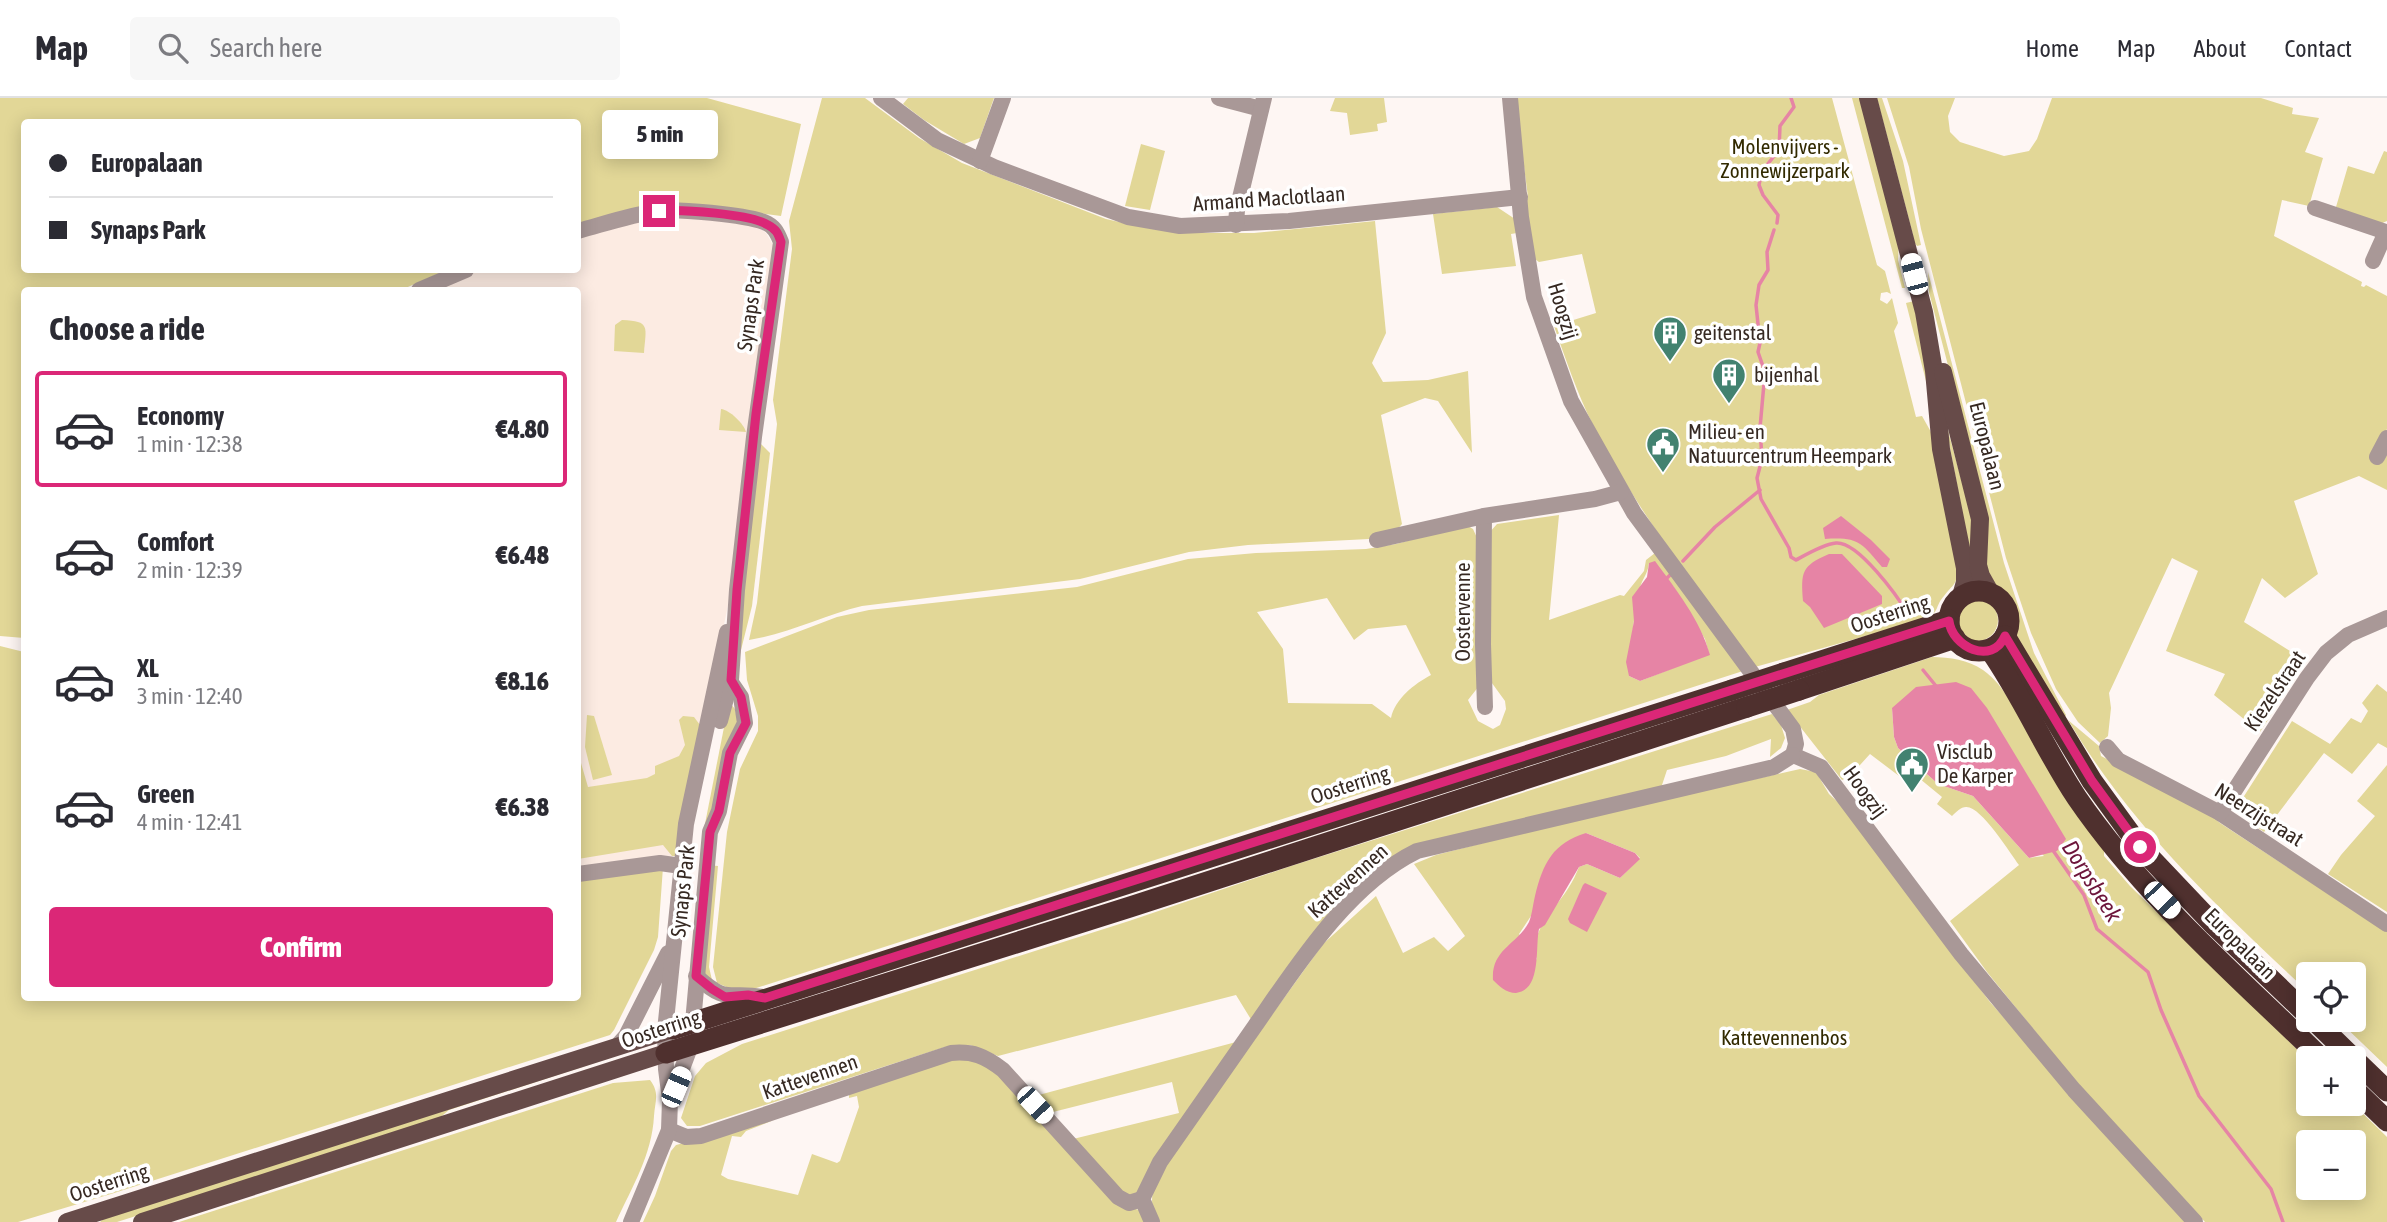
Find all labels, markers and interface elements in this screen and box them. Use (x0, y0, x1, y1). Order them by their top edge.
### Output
search box (130, 17, 620, 80)
text: Map (35, 29, 88, 67)
icon: search (154, 29, 192, 67)
text: Search here (210, 33, 322, 63)
text: Home (2025, 35, 2079, 62)
text: Map (2117, 35, 2155, 62)
text: About (2193, 35, 2246, 62)
text: Contact (2284, 35, 2352, 62)
callout: 5 min (601, 109, 717, 158)
text: 5 min (637, 121, 683, 147)
park label: Molenvijvers - Zonnewijzerpark (1720, 134, 1850, 182)
text: Europalaan (91, 148, 203, 178)
street label: Armand Maclotlaan (1192, 181, 1346, 215)
route end (643, 195, 675, 227)
text: Synaps Park (91, 215, 206, 245)
car (1899, 251, 1930, 297)
street label: Synaps Park (732, 257, 768, 352)
street label: Hoogzij (1544, 279, 1584, 342)
text: Choose a ride (49, 310, 205, 347)
building icon: geitenstal (1651, 314, 1689, 363)
place label: geitenstal (1694, 320, 1772, 344)
building icon: bijenhal (1710, 356, 1748, 405)
place label: bijenhal (1754, 362, 1819, 386)
icon: car (53, 398, 116, 461)
street label: Europalaan (1965, 399, 2011, 492)
text: Economy (137, 401, 224, 431)
text: €4.80 (496, 414, 549, 444)
place label: Milieu- en Natuurcentrum Heempark (1688, 419, 1892, 467)
public building icon: Milieu- en Natuurcentrum Heempark (1644, 425, 1682, 474)
text: 1 min · 12:38 (137, 431, 243, 457)
icon: car (53, 524, 116, 587)
text: Comfort (137, 527, 214, 557)
text: €6.48 (496, 540, 549, 570)
text: 2 min · 12:39 (137, 557, 243, 583)
street label: Oostervenne (1450, 563, 1474, 662)
street label: Oosterring (1847, 589, 1932, 637)
street label: Kiezelstraat (2239, 646, 2310, 735)
icon: car (53, 650, 116, 713)
text: XL (137, 653, 159, 683)
text: €8.16 (496, 666, 549, 696)
text: 3 min · 12:40 (137, 683, 243, 709)
place label: Visclub De Karper (1937, 739, 2013, 787)
public building icon: Visclub De Karper (1893, 745, 1931, 794)
street label: Oosterring (1307, 760, 1392, 808)
street label: Hoogzij (1839, 761, 1893, 822)
icon: car (53, 776, 116, 839)
street label: Neerzijstraat (2211, 778, 2308, 851)
text: Green (137, 779, 195, 809)
text: €6.38 (496, 792, 549, 822)
text: 4 min · 12:41 (137, 809, 243, 835)
route start (2124, 831, 2156, 863)
water label: Dorpsbeek (2057, 836, 2128, 927)
street label: Kattevennen (1303, 838, 1392, 922)
street label: Synaps Park (665, 844, 699, 938)
car (2140, 878, 2185, 922)
street label: Europalaan (2200, 903, 2281, 984)
button: Confirm (49, 907, 553, 987)
map controls (2296, 962, 2366, 1200)
button: locate (2296, 962, 2366, 1032)
street label: Oosterring (618, 1004, 703, 1052)
park label: Kattevennenbos (1721, 1025, 1847, 1049)
button: + (2296, 1046, 2366, 1116)
street label: Kattevennen (759, 1049, 860, 1104)
car (659, 1064, 694, 1110)
car (1013, 1082, 1058, 1128)
button: − (2296, 1130, 2366, 1200)
street label: Oosterring (66, 1158, 151, 1206)

